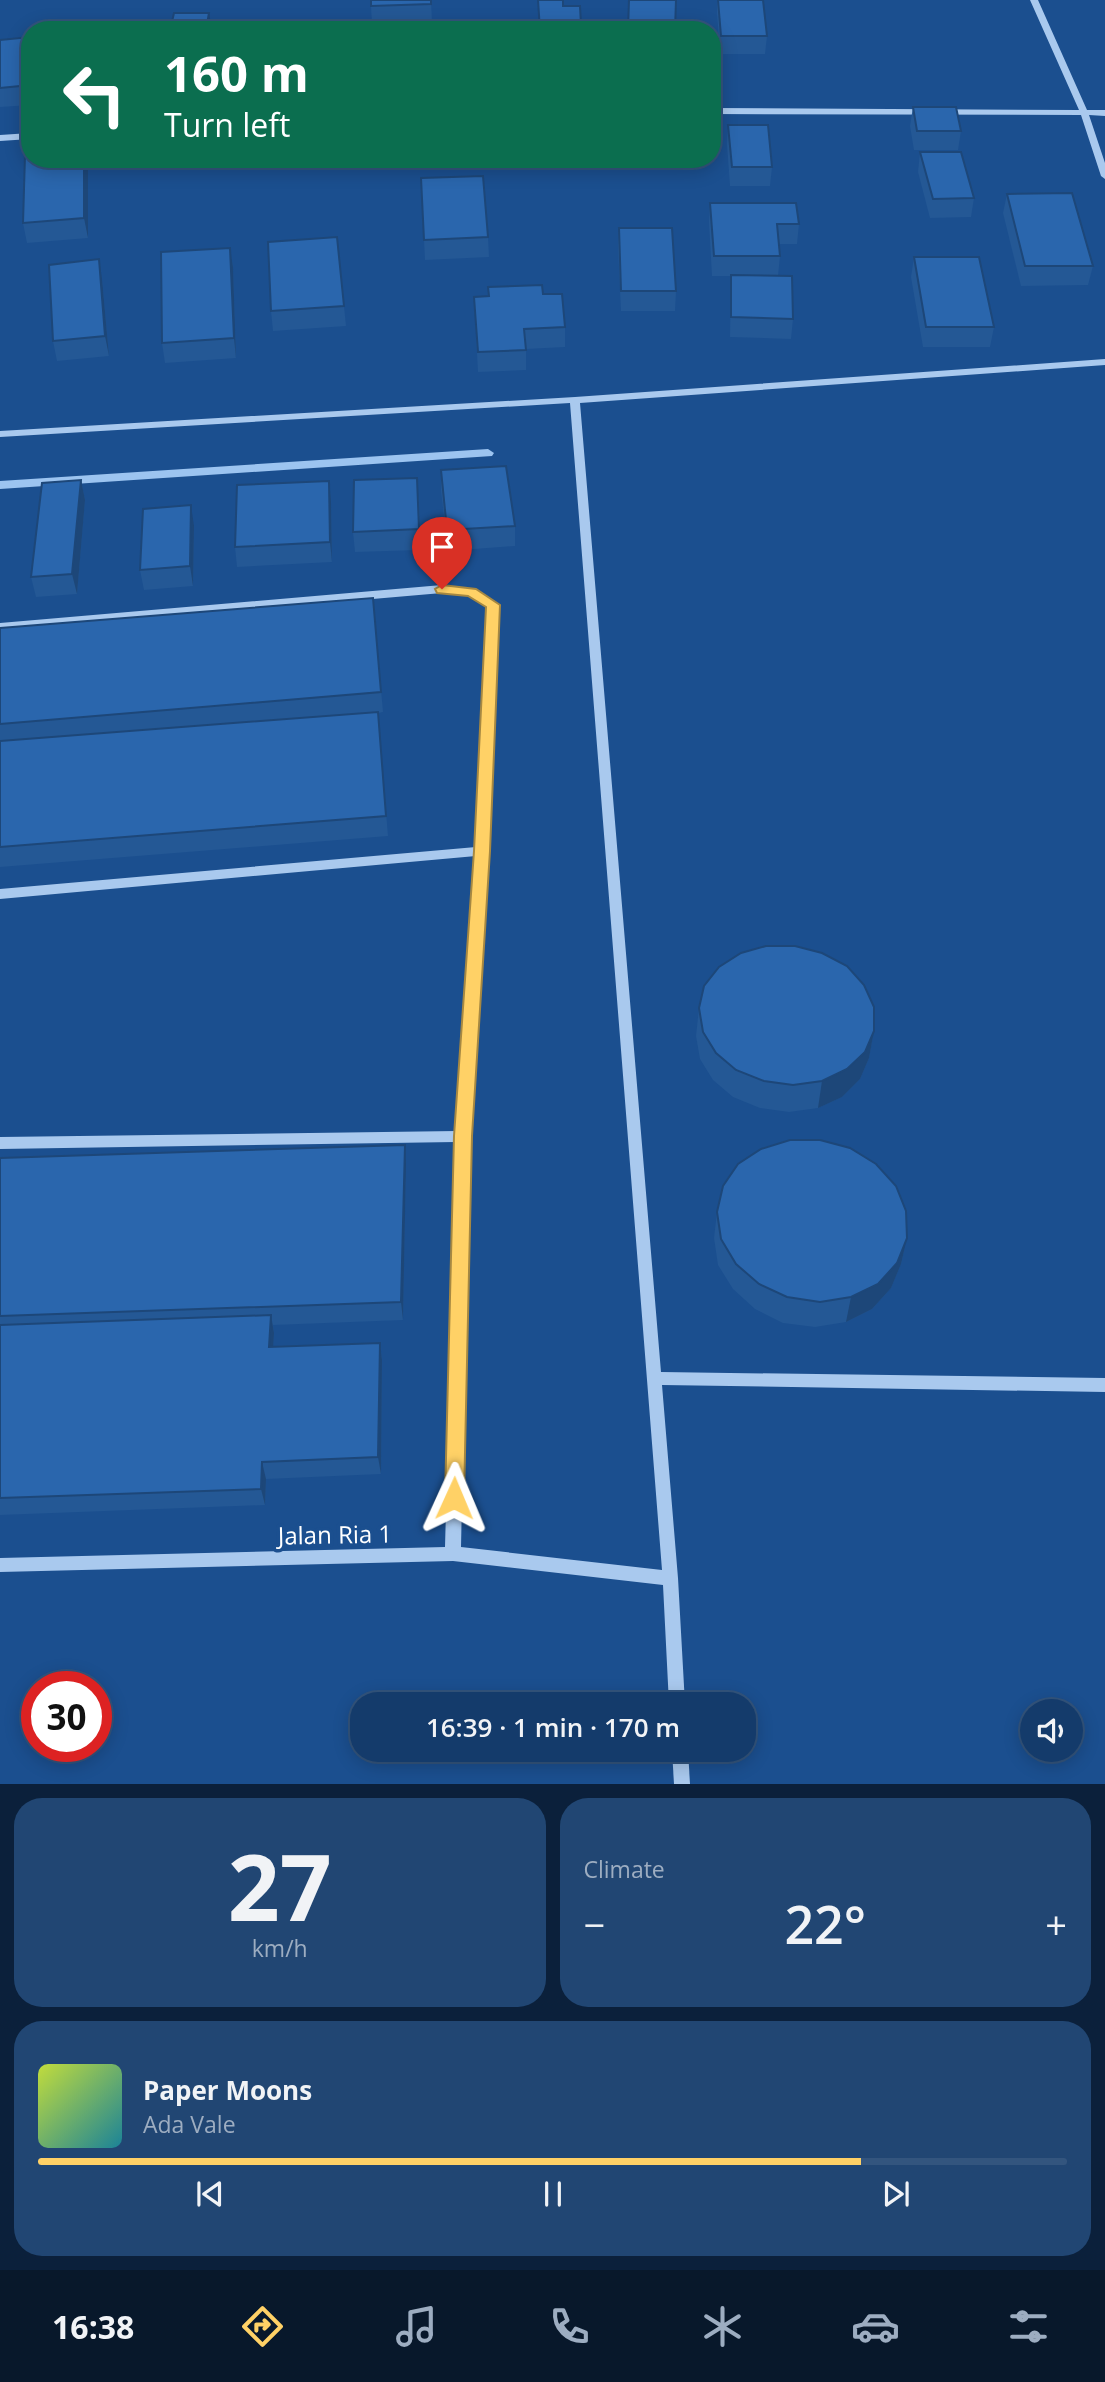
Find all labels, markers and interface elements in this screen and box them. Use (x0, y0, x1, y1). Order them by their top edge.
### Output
text: 160 m (164, 40, 309, 106)
icon: left (49, 49, 140, 140)
text: Turn left (164, 103, 290, 146)
pin (412, 517, 472, 589)
icon: arrive (423, 528, 461, 566)
position arrow (417, 1461, 491, 1535)
street label: Jalan Ria 1 (276, 1517, 392, 1552)
speed limit sign: 30 (21, 1671, 112, 1762)
map controls (1020, 1699, 1083, 1762)
button: sound (1020, 1699, 1083, 1762)
text: 16:39 · 1 min · 170 m (426, 1709, 680, 1745)
text: 27 (228, 1824, 332, 1948)
text: Climate (584, 1853, 665, 1885)
text: 22° (784, 1888, 866, 1959)
text: − (584, 1898, 605, 1950)
text: + (1045, 1898, 1067, 1950)
text: km/h (252, 1932, 308, 1964)
text: Paper Moons (143, 2072, 312, 2108)
text: Ada Vale (143, 2108, 236, 2140)
icon: previous (191, 2175, 229, 2213)
icon: pause (534, 2175, 572, 2213)
icon: next (877, 2175, 915, 2213)
icon: directions (238, 2302, 287, 2351)
icon: music (392, 2302, 441, 2351)
icon: phone (545, 2302, 594, 2351)
icon: climate (698, 2302, 747, 2351)
icon: car (851, 2302, 900, 2351)
icon: filters (1004, 2302, 1053, 2351)
text: 16:38 (52, 2305, 134, 2348)

